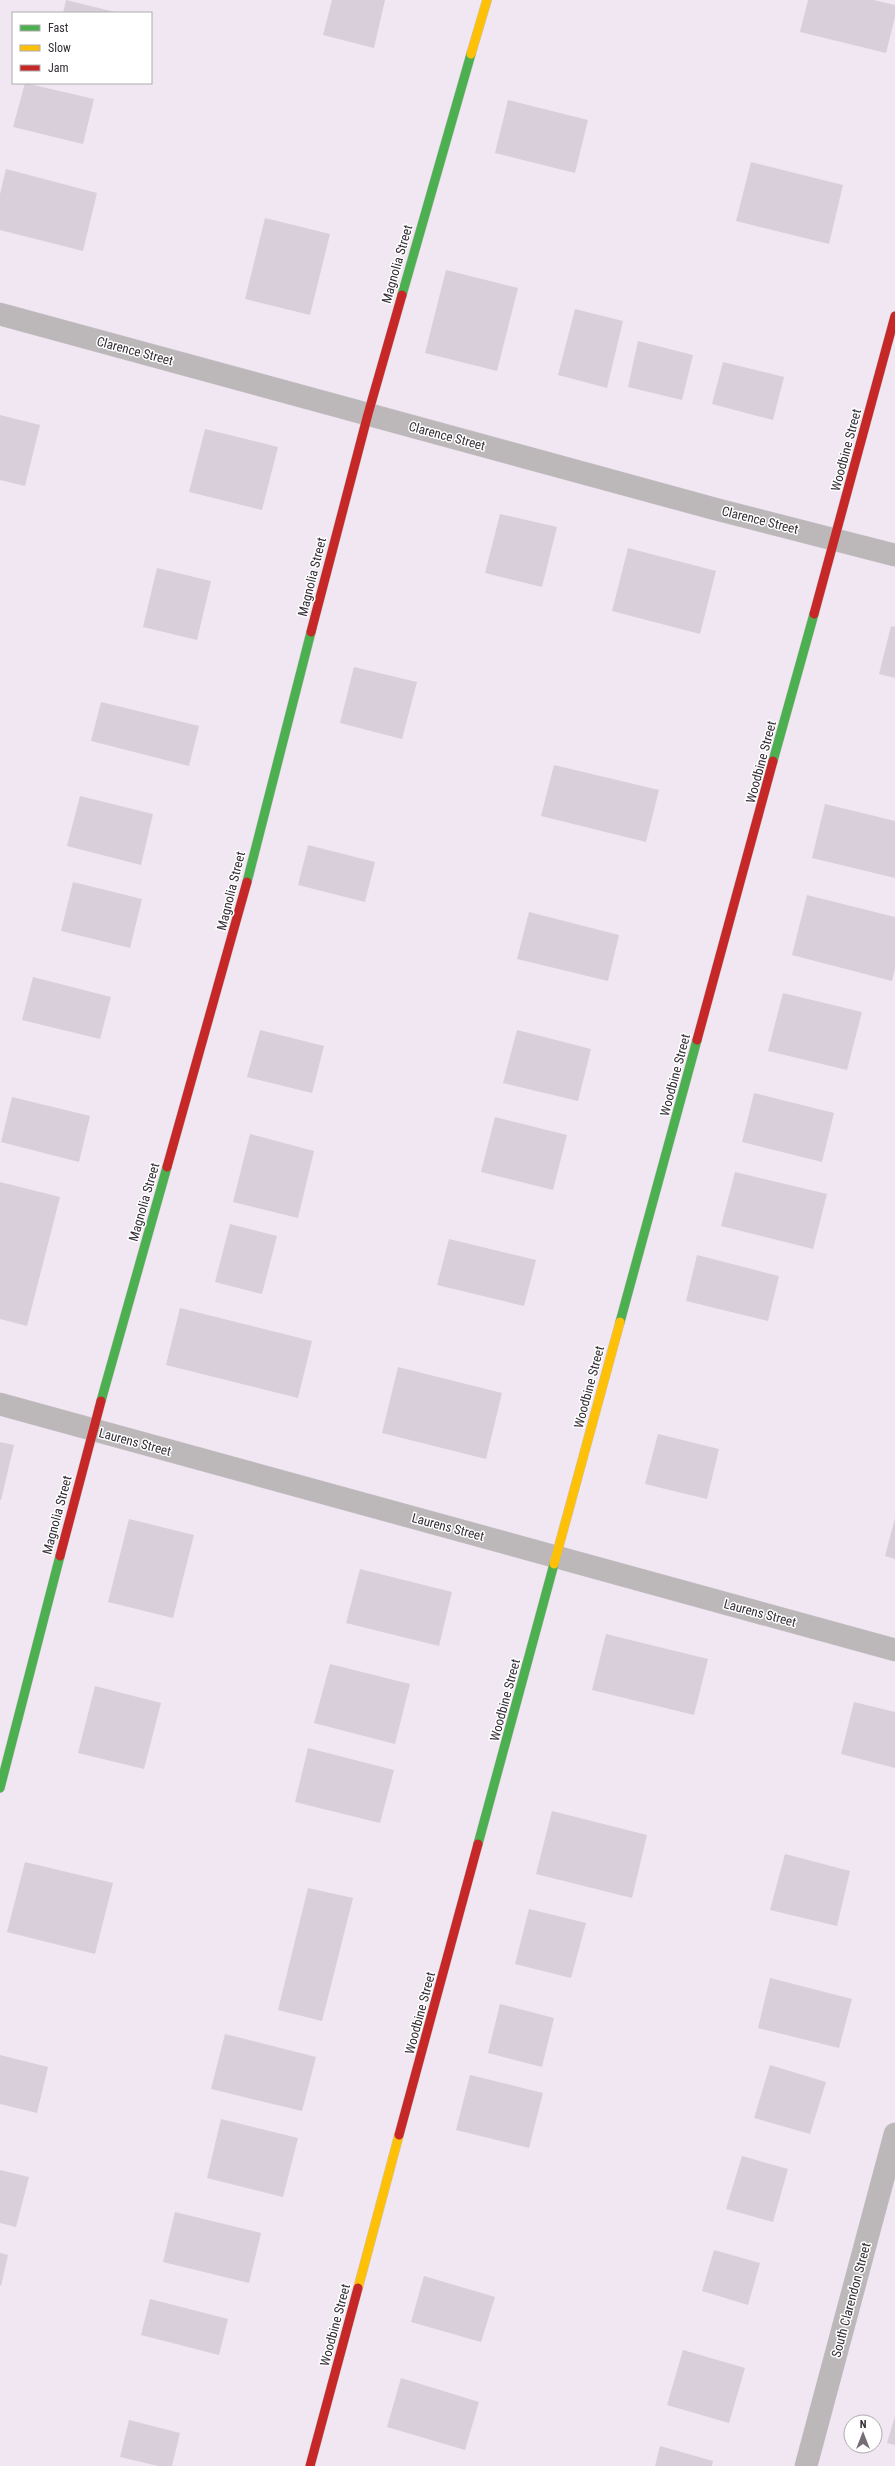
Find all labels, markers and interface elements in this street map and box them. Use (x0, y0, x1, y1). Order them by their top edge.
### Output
legend (12, 12, 152, 84)
text: Fast (48, 21, 69, 35)
text: Slow (48, 41, 71, 55)
text: Jam (48, 61, 69, 75)
street label: Magnolia Street (379, 223, 415, 305)
street label: Clarence Street (95, 334, 175, 368)
street label: Woodbine Street (828, 407, 864, 493)
street label: Clarence Street (407, 419, 487, 453)
street label: Clarence Street (720, 503, 800, 537)
street label: Magnolia Street (295, 536, 329, 618)
street label: Woodbine Street (743, 719, 779, 805)
street label: Magnolia Street (214, 850, 248, 932)
street label: Woodbine Street (657, 1032, 693, 1118)
street label: Magnolia Street (126, 1161, 162, 1243)
street label: Woodbine Street (571, 1344, 607, 1430)
street label: Laurens Street (97, 1425, 173, 1459)
street label: Magnolia Street (39, 1474, 75, 1556)
street label: Laurens Street (410, 1510, 486, 1544)
street label: Laurens Street (722, 1596, 798, 1630)
street label: Woodbine Street (487, 1657, 523, 1743)
street label: Woodbine Street (402, 1970, 438, 2056)
street label: South Clarendon Street (828, 2241, 874, 2359)
street label: Woodbine Street (317, 2282, 353, 2368)
north arrow (843, 2414, 883, 2454)
text: N (860, 2418, 867, 2431)

